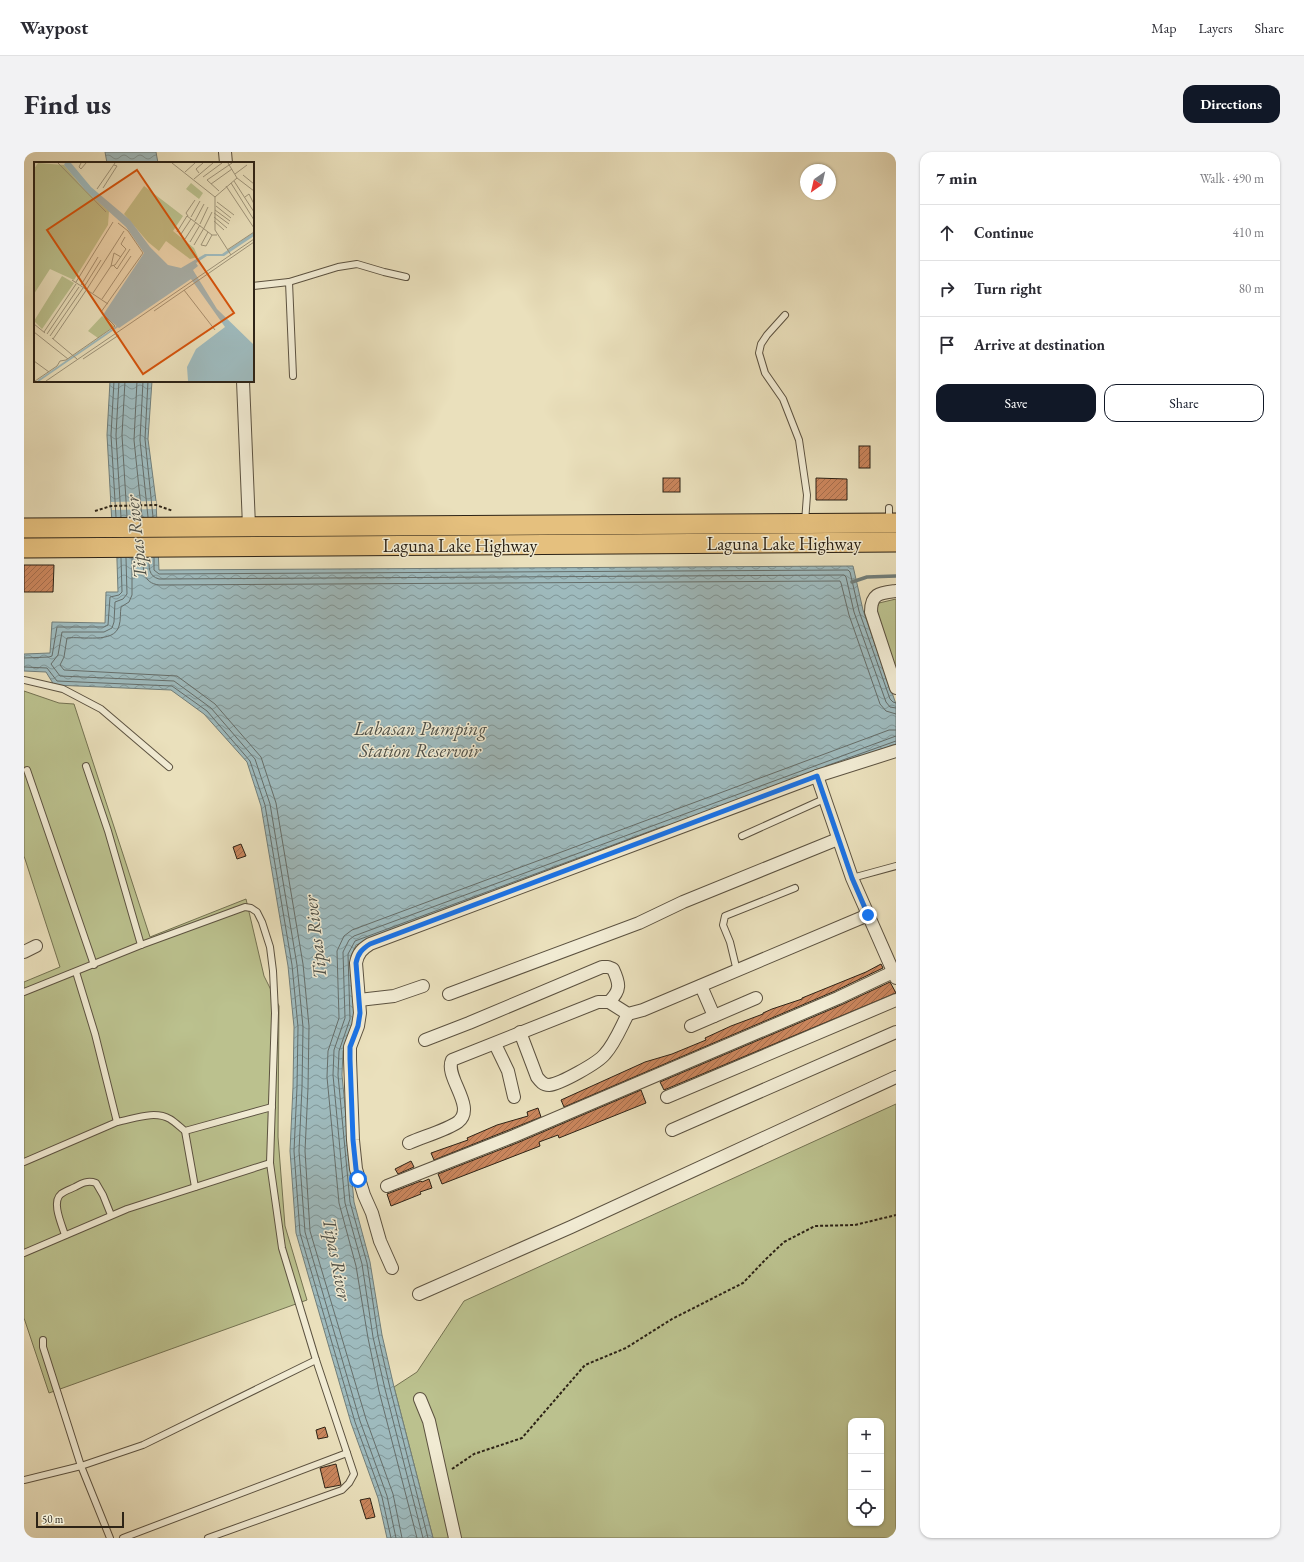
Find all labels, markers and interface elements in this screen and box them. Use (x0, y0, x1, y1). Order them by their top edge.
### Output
text: Waypost (20, 15, 88, 40)
text: Map (1151, 19, 1176, 37)
text: Layers (1198, 19, 1233, 37)
text: Share (1255, 19, 1284, 37)
button: Directions (1183, 85, 1280, 123)
text: Find us (24, 86, 111, 122)
inset map (34, 162, 254, 382)
north arrow (800, 164, 836, 200)
text: 7 min (936, 167, 977, 189)
text: Walk · 490 m (1200, 170, 1264, 187)
icon: ahead (936, 222, 958, 244)
text: Continue (974, 223, 1034, 242)
text: 410 m (1233, 224, 1264, 241)
icon: right (936, 278, 958, 300)
text: Turn right (974, 279, 1042, 298)
text: 80 m (1239, 280, 1264, 297)
icon: arrive (936, 334, 958, 356)
text: Arrive at destination (974, 335, 1105, 354)
button: Save (936, 384, 1096, 422)
button: Share (1104, 384, 1264, 422)
water label: Tipas River (119, 493, 153, 580)
street label: Laguna Lake Highway (707, 532, 861, 555)
street label: Laguna Lake Highway (383, 534, 537, 557)
water label: Labasan Pumping Station Reservoir (353, 716, 487, 763)
water label: Tipas River (297, 893, 333, 980)
route end (859, 906, 877, 924)
route start (349, 1170, 367, 1188)
water label: Tipas River (317, 1215, 357, 1303)
map controls (848, 1418, 884, 1526)
button: + (848, 1418, 884, 1454)
button: − (848, 1454, 884, 1490)
button: locate (848, 1490, 884, 1526)
scale bar (36, 1510, 124, 1529)
text: 50 m (42, 1512, 63, 1526)

